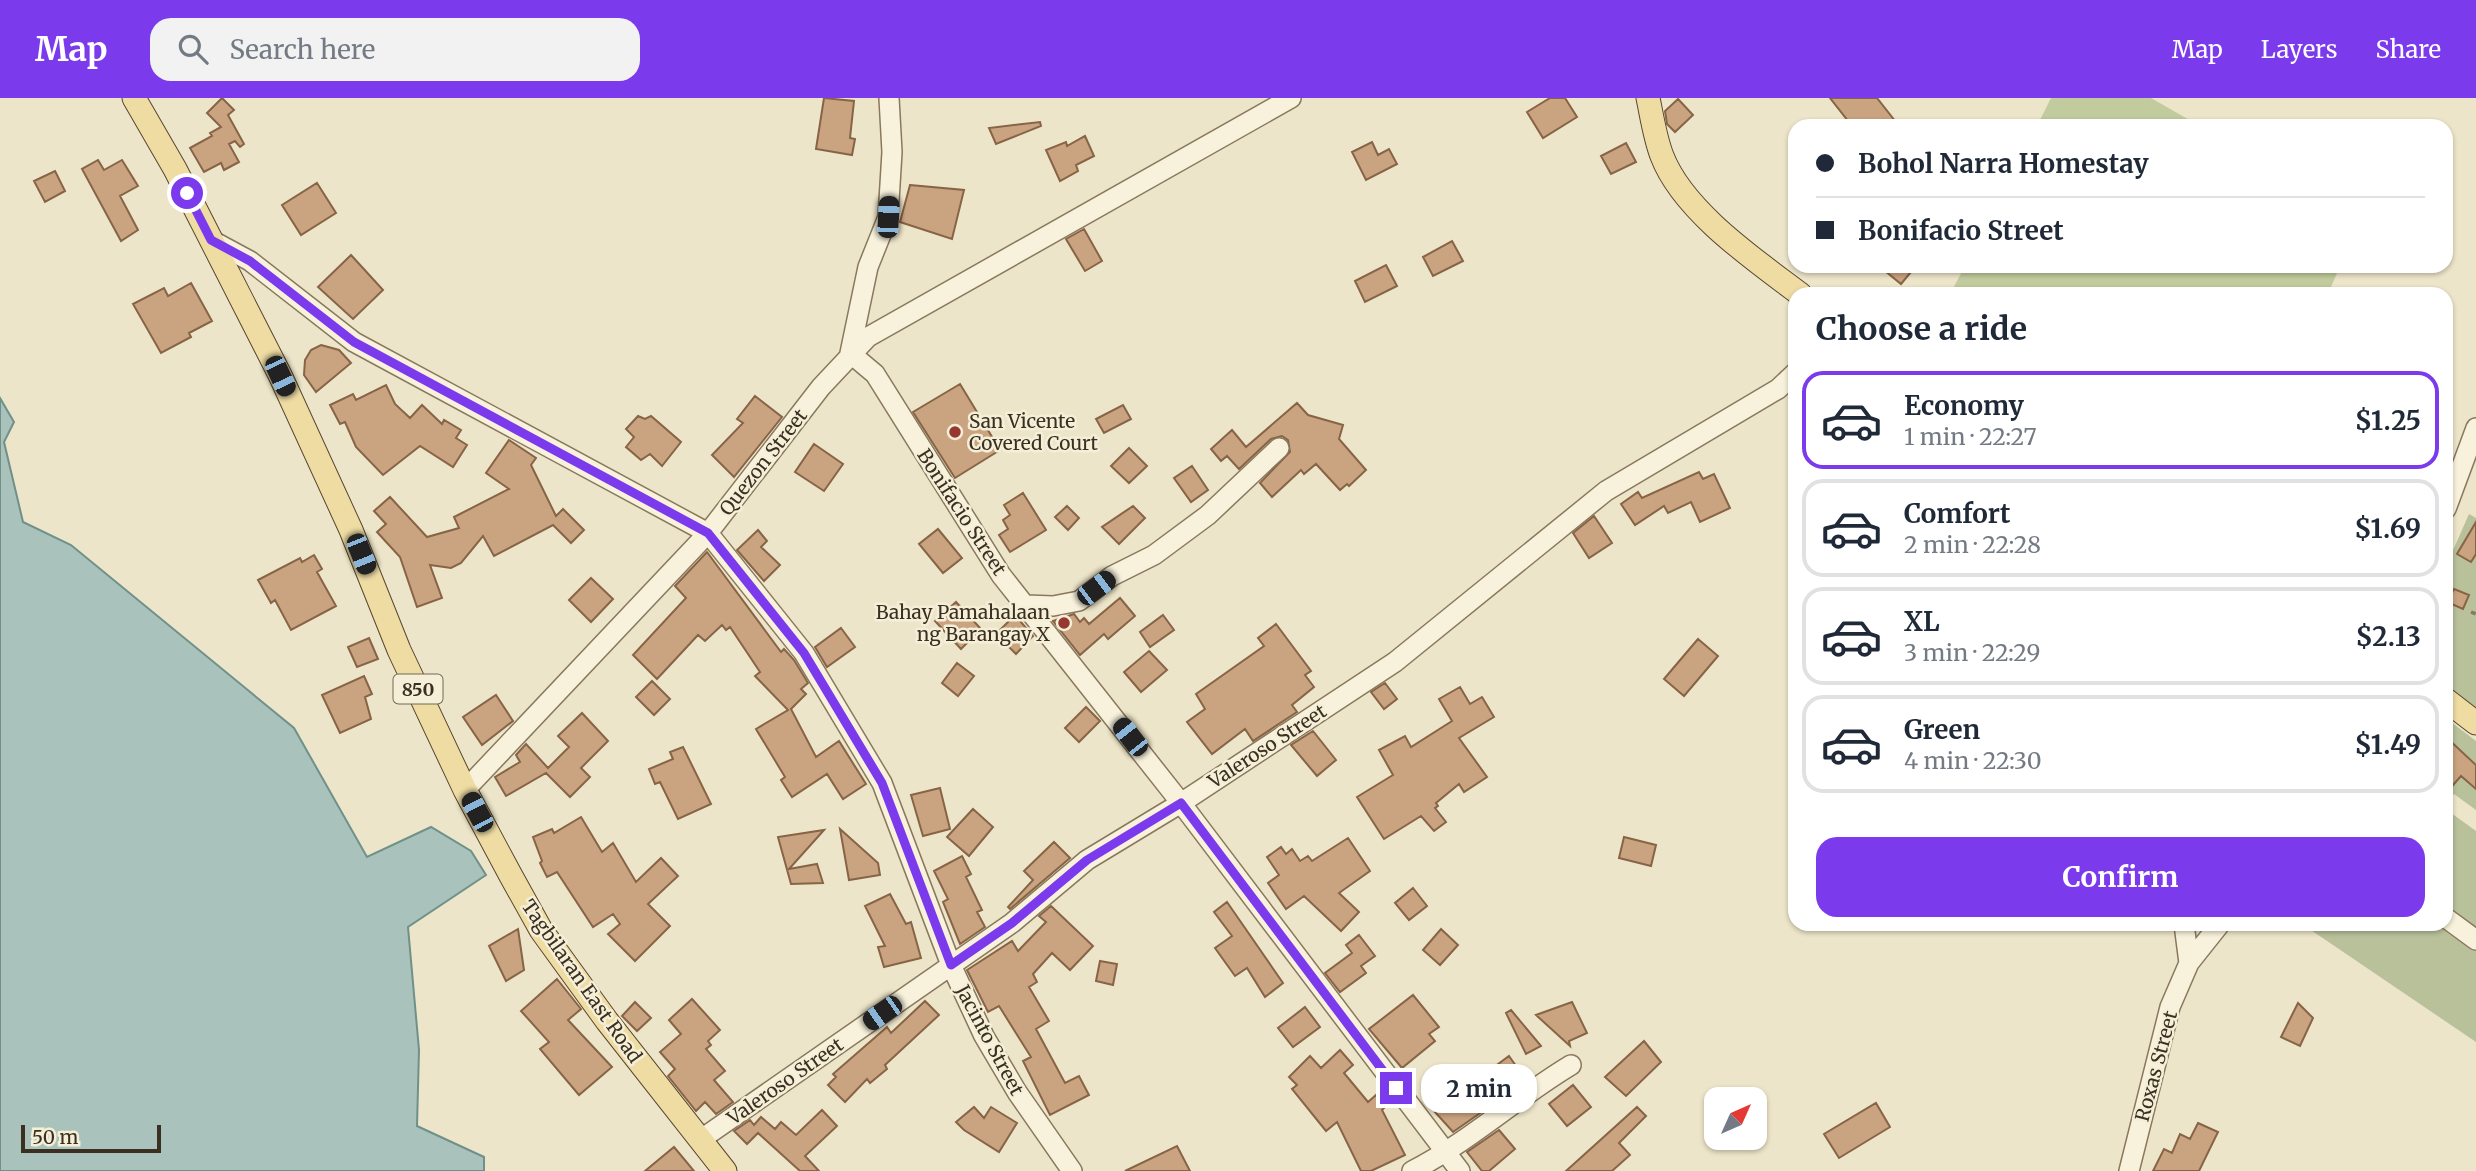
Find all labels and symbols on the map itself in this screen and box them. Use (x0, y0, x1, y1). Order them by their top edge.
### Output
route start (171, 177, 203, 209)
car (877, 195, 900, 239)
car (262, 353, 299, 399)
street label: Quezon Street (714, 403, 812, 520)
place label: San Vicente Covered Court (969, 409, 1099, 455)
marker: San Vicente Covered Court (947, 424, 963, 440)
street label: Bonifacio Street (912, 444, 1012, 580)
car (344, 531, 379, 577)
car (1073, 567, 1120, 609)
place label: Bahay Pamahalaan ng Barangay X (876, 600, 1050, 646)
marker: Bahay Pamahalaan ng Barangay X (1056, 615, 1072, 631)
road number: 850 (394, 674, 442, 704)
street label: Valeroso Street (1203, 699, 1331, 794)
car (1109, 714, 1152, 760)
car (458, 789, 497, 835)
street label: Tagbilaran East Road (517, 895, 647, 1067)
street label: Jacinto Street (950, 980, 1029, 1100)
car (859, 992, 906, 1034)
street label: Roxas Street (2130, 1007, 2182, 1124)
street label: Valeroso Street (722, 1032, 848, 1130)
callout: 2 min (1420, 1063, 1536, 1112)
route end (1380, 1072, 1412, 1104)
north arrow (1704, 1087, 1768, 1150)
scale bar (21, 1122, 161, 1154)

